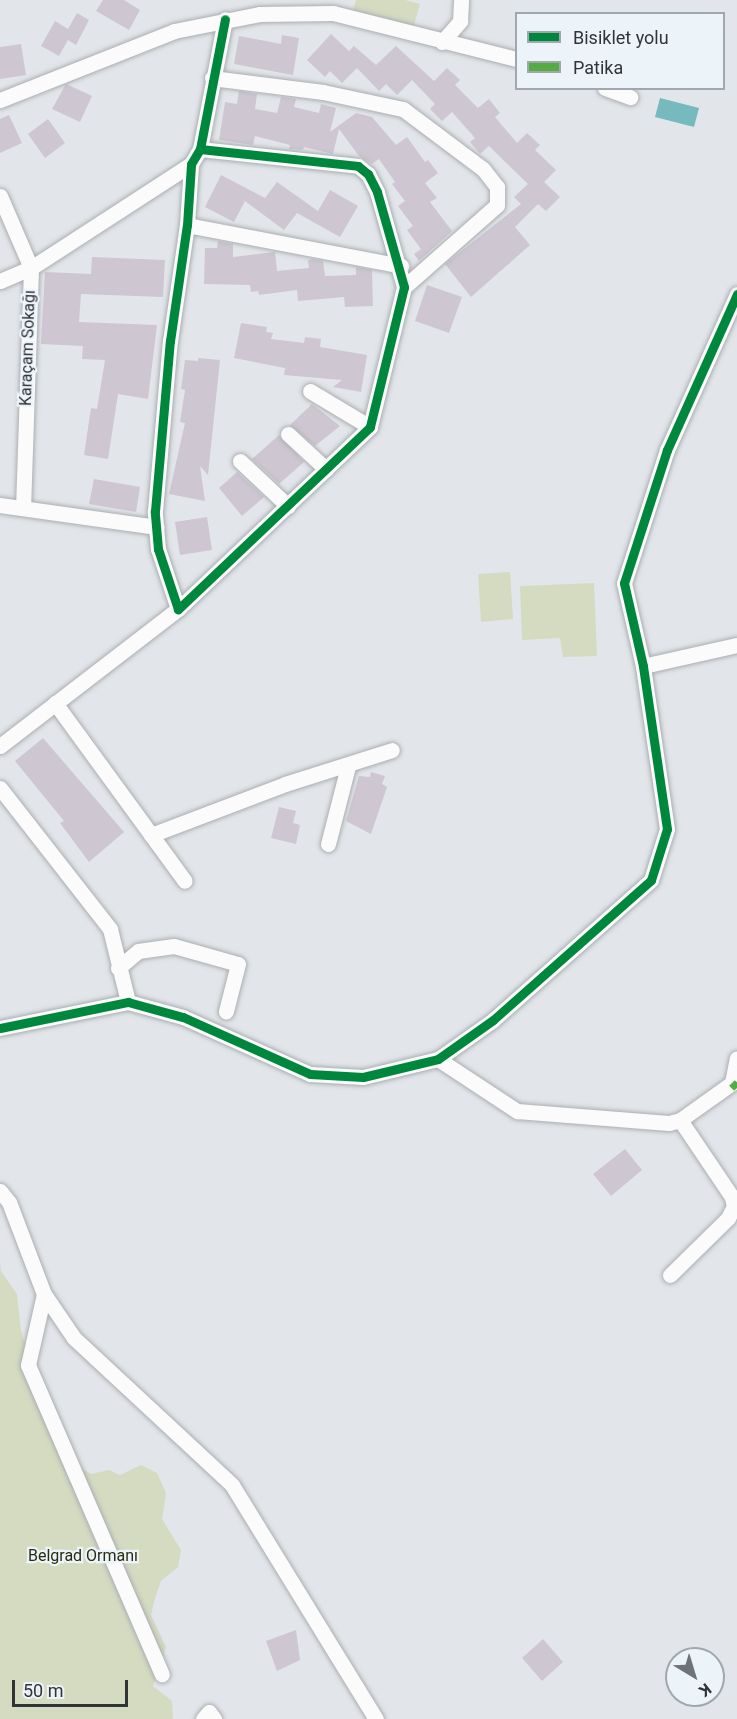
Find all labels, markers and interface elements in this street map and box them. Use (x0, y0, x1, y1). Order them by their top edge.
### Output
legend (515, 12, 725, 90)
text: Bisiklet yolu (573, 27, 669, 48)
text: Patika (573, 57, 623, 78)
street label: Karaçam Sokağı (16, 290, 40, 406)
park label: Belgrad Ormanı (28, 1546, 138, 1566)
north arrow (665, 1647, 725, 1707)
scale bar (15, 1668, 130, 1706)
text: K (695, 1679, 715, 1701)
text: 50 m (23, 1680, 63, 1701)

